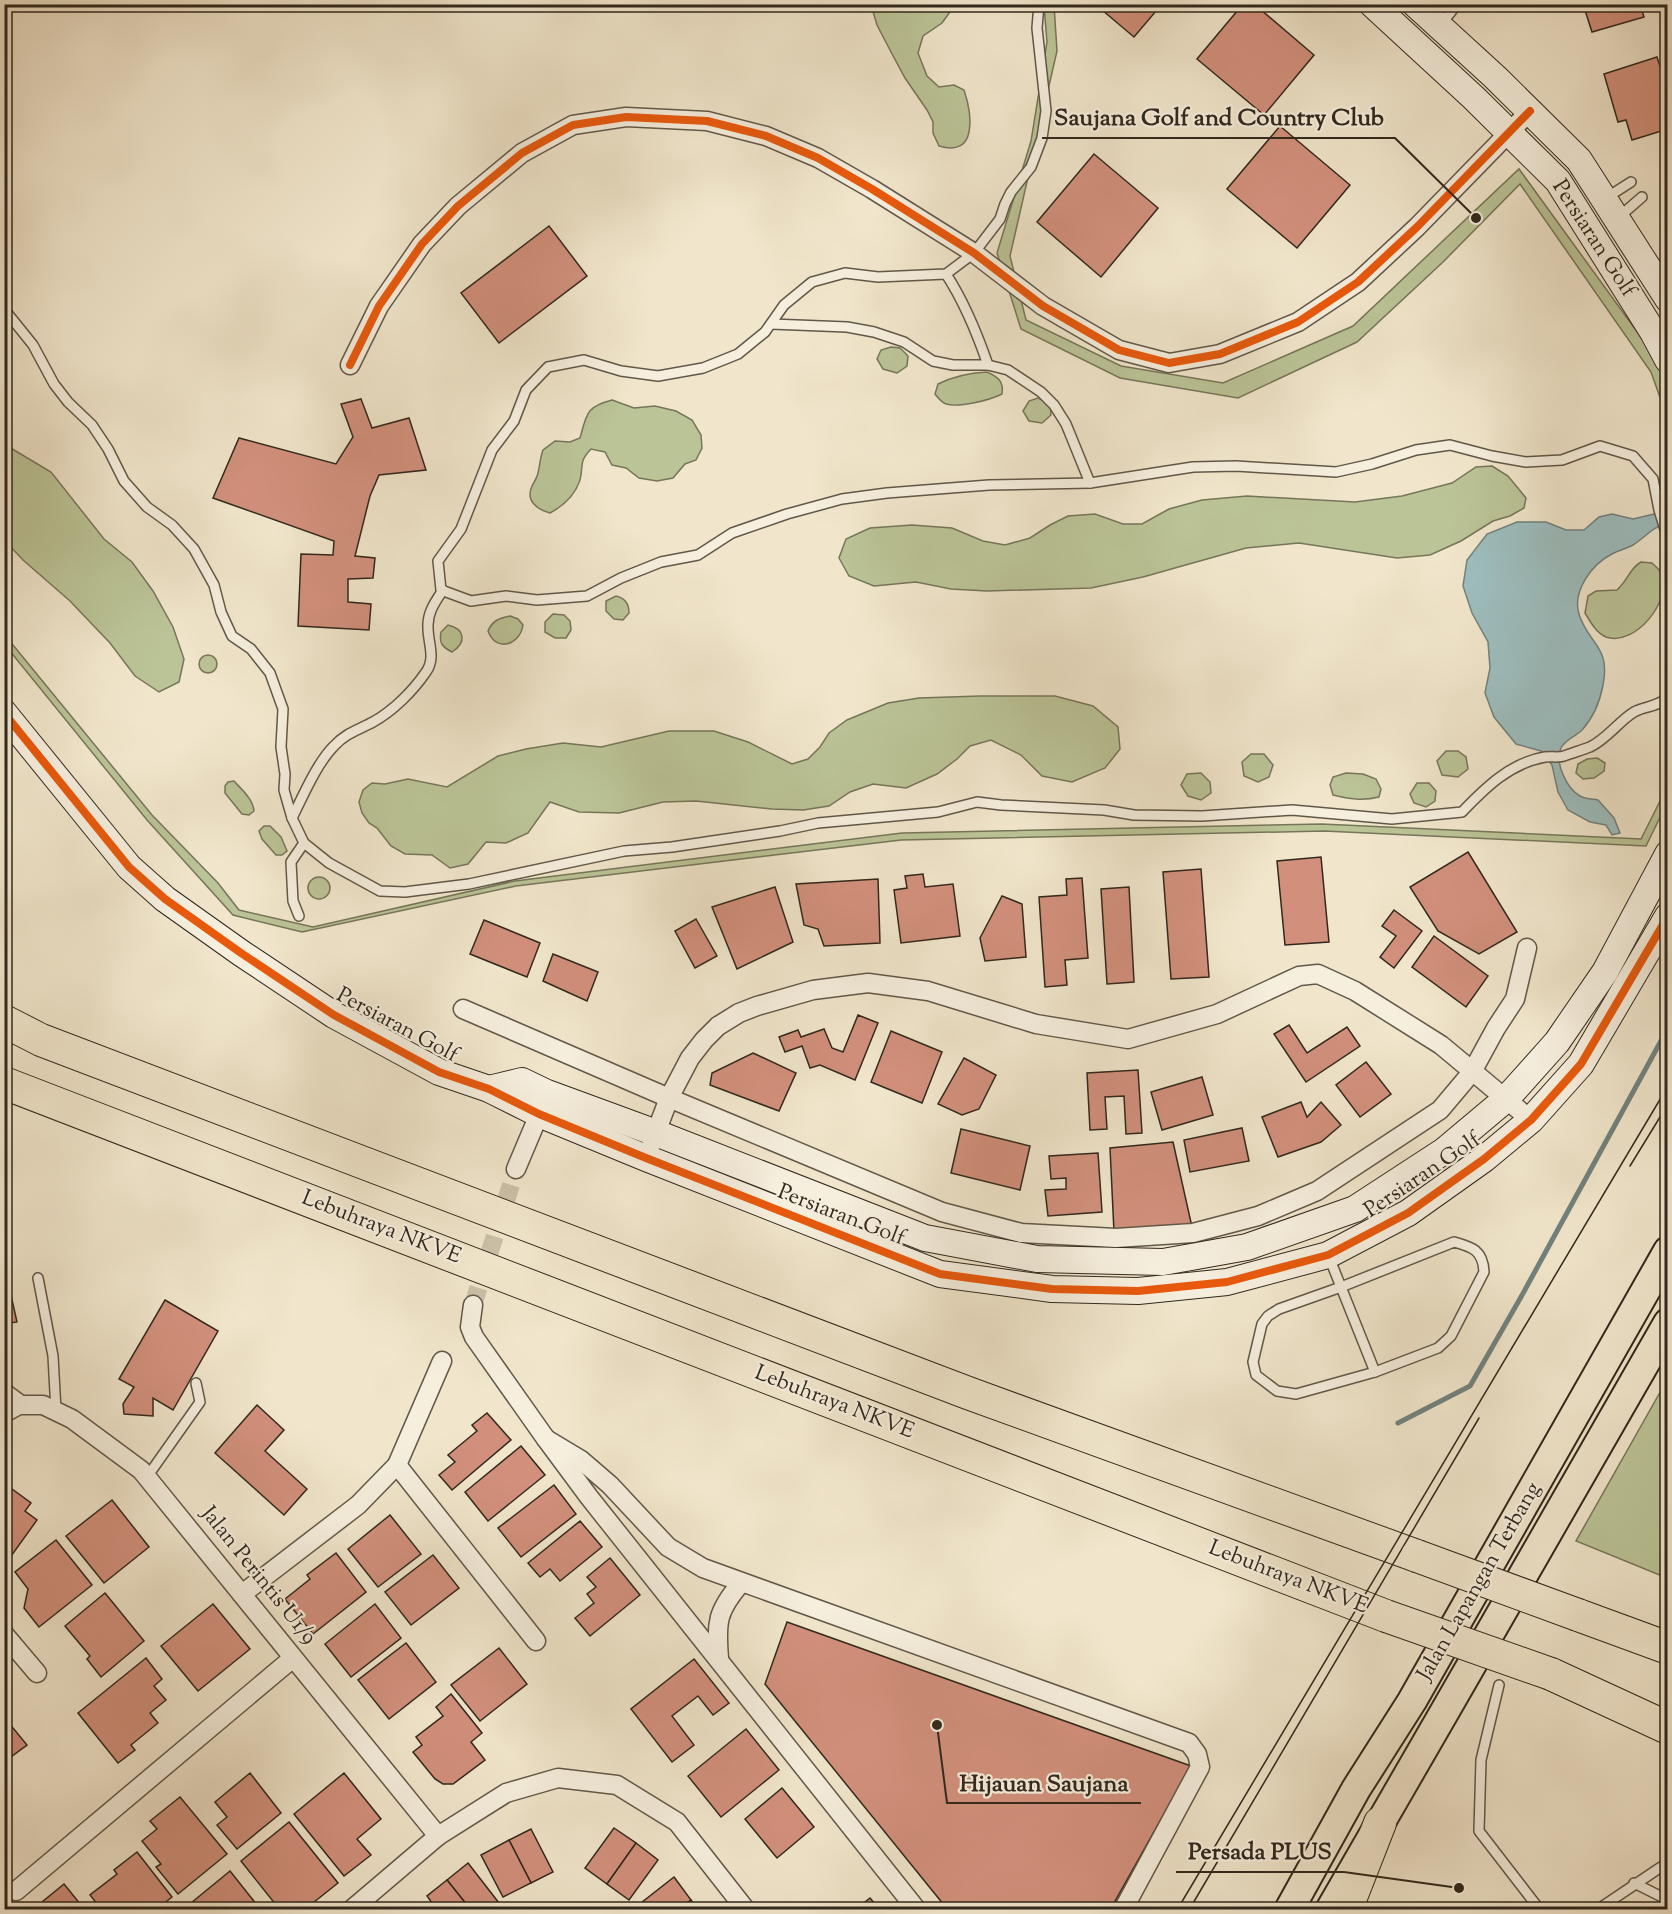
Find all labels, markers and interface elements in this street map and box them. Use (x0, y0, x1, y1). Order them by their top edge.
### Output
callout: Saujana Golf and Country Club (1042, 96, 1395, 138)
text: Saujana Golf and Country Club (1054, 102, 1384, 136)
street label: Persiaran Golf (1543, 174, 1644, 305)
street label: Persiaran Golf (330, 980, 465, 1072)
street label: Persiaran Golf (1358, 1124, 1489, 1227)
street label: Persiaran Golf (773, 1177, 911, 1256)
street label: Lebuhraya NKVE (297, 1183, 465, 1273)
street label: Lebuhraya NKVE (750, 1358, 918, 1448)
street label: Jalan Lapangan Terbang (1409, 1476, 1550, 1688)
street label: Jalan Perintis U1/9 (191, 1499, 324, 1652)
street label: Lebuhraya NKVE (1204, 1533, 1372, 1623)
callout: Hijauan Saujana (947, 1761, 1141, 1803)
text: Hijauan Saujana (959, 1768, 1130, 1802)
callout: Persada PLUS (1176, 1830, 1344, 1872)
text: Persada PLUS (1188, 1836, 1332, 1870)

